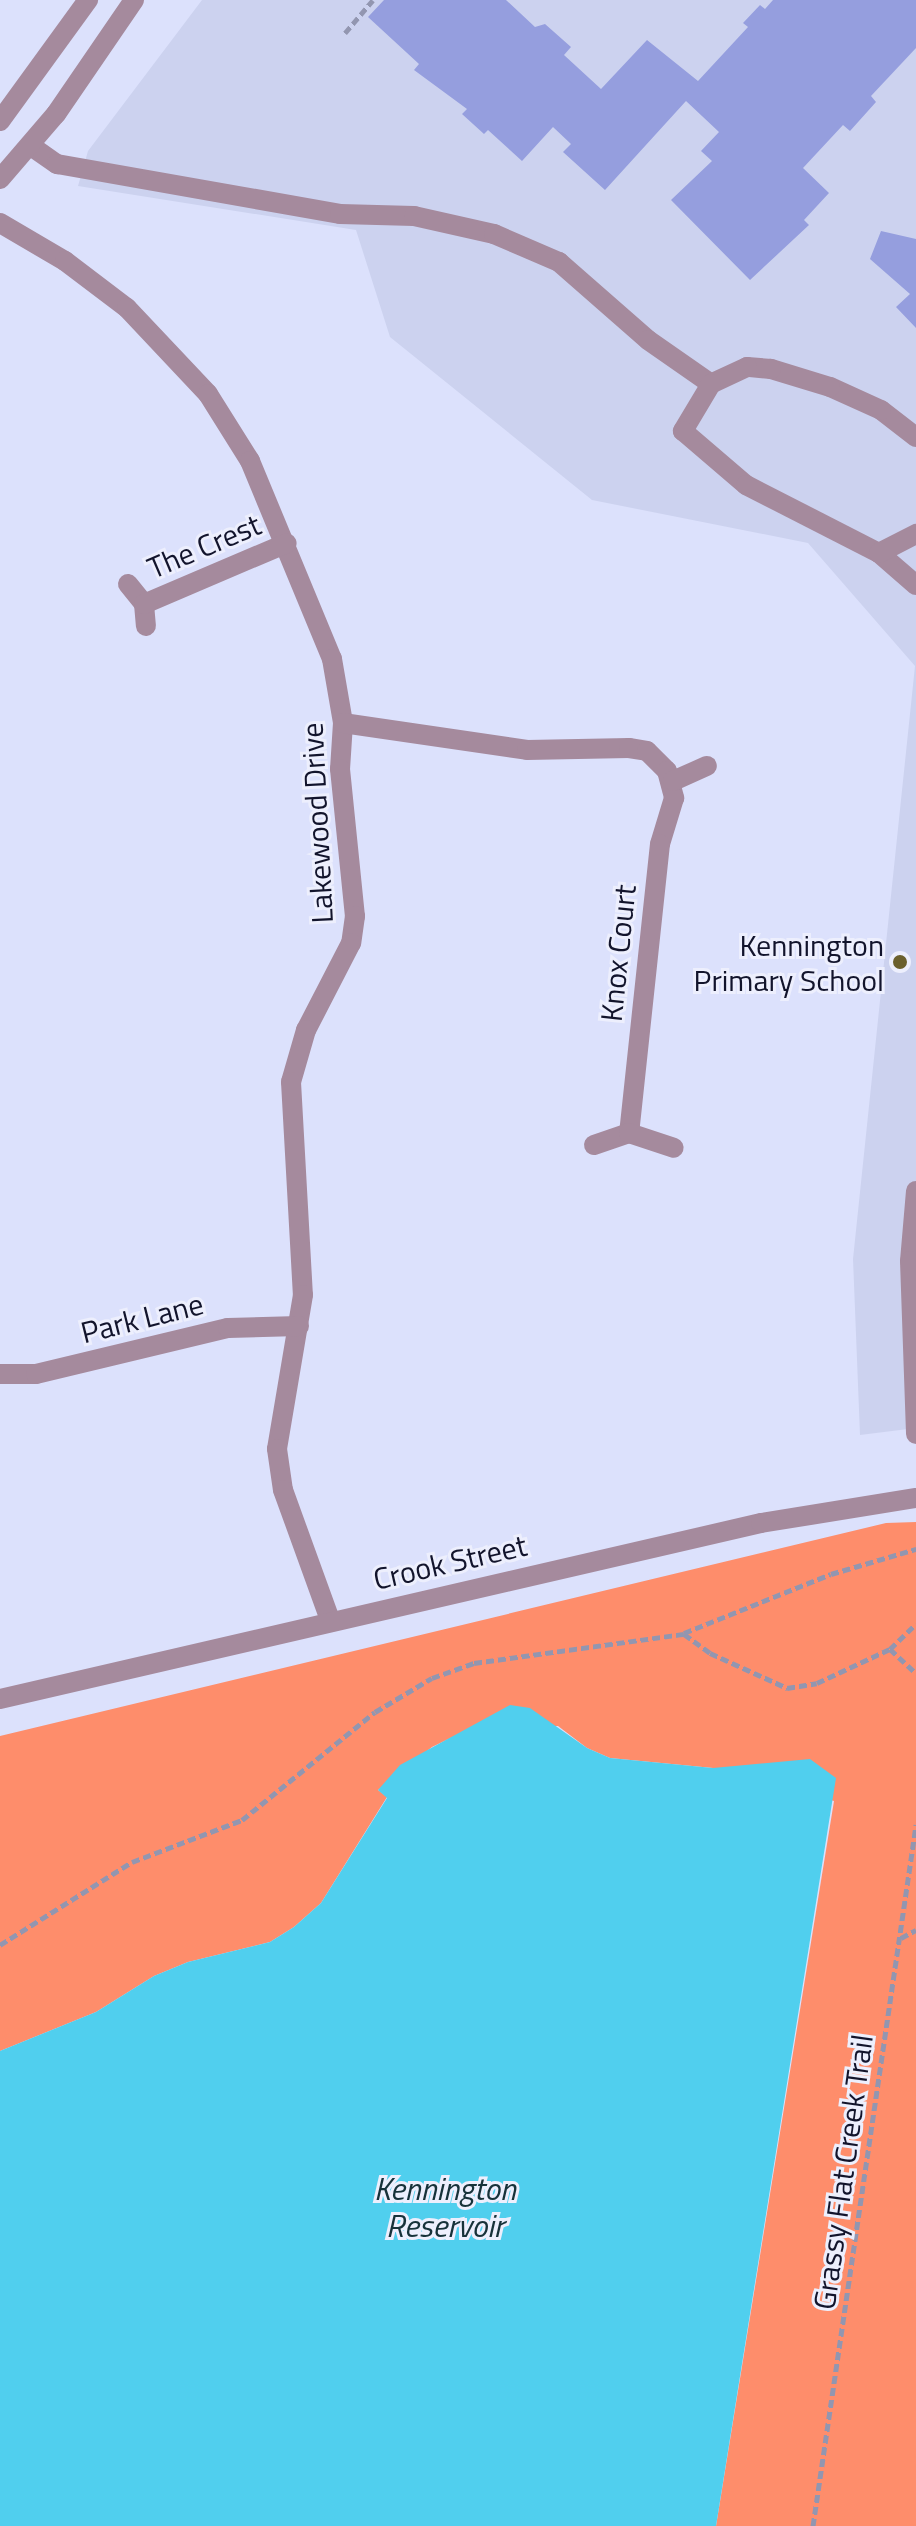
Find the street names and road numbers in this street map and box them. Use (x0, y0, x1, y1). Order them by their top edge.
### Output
street label: The Crest (142, 506, 266, 586)
street label: Lakewood Drive (294, 722, 340, 924)
street label: Knox Court (593, 883, 643, 1023)
street label: Park Lane (77, 1285, 207, 1351)
street label: Crook Street (370, 1527, 530, 1597)
street label: Grassy Flat Creek Trail (806, 2032, 880, 2312)

